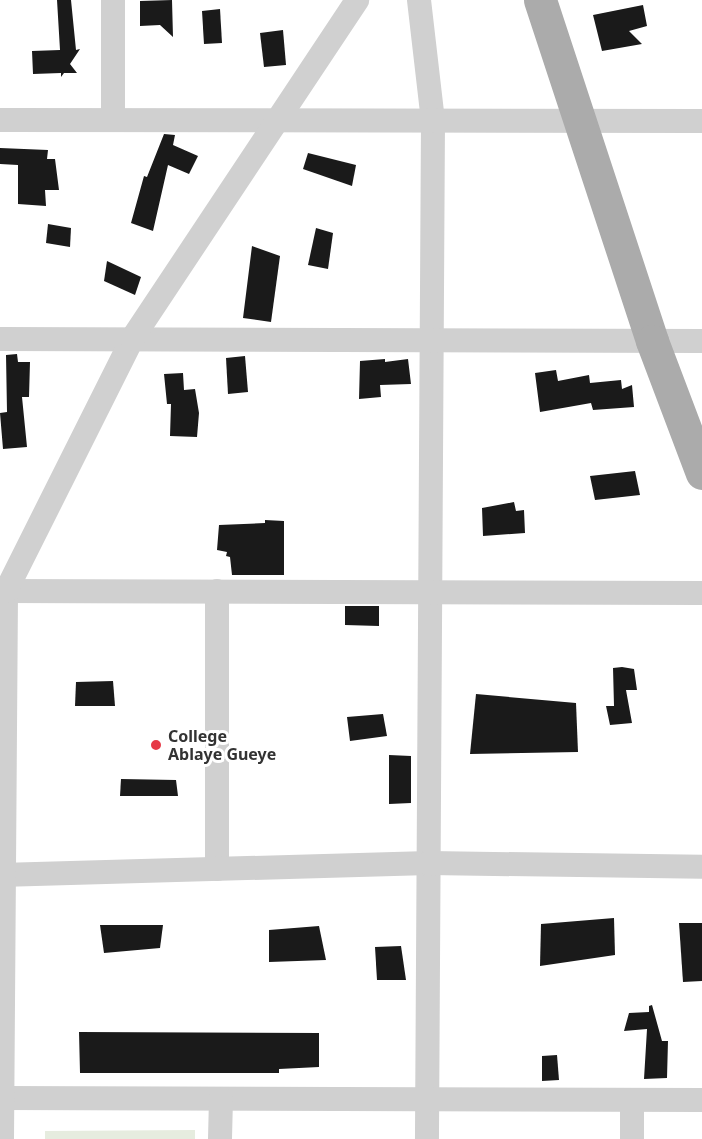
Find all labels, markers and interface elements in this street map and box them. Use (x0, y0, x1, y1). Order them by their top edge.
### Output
place label: College Ablaye Gueye (168, 726, 276, 764)
marker: College Ablaye Gueye (149, 738, 163, 752)

